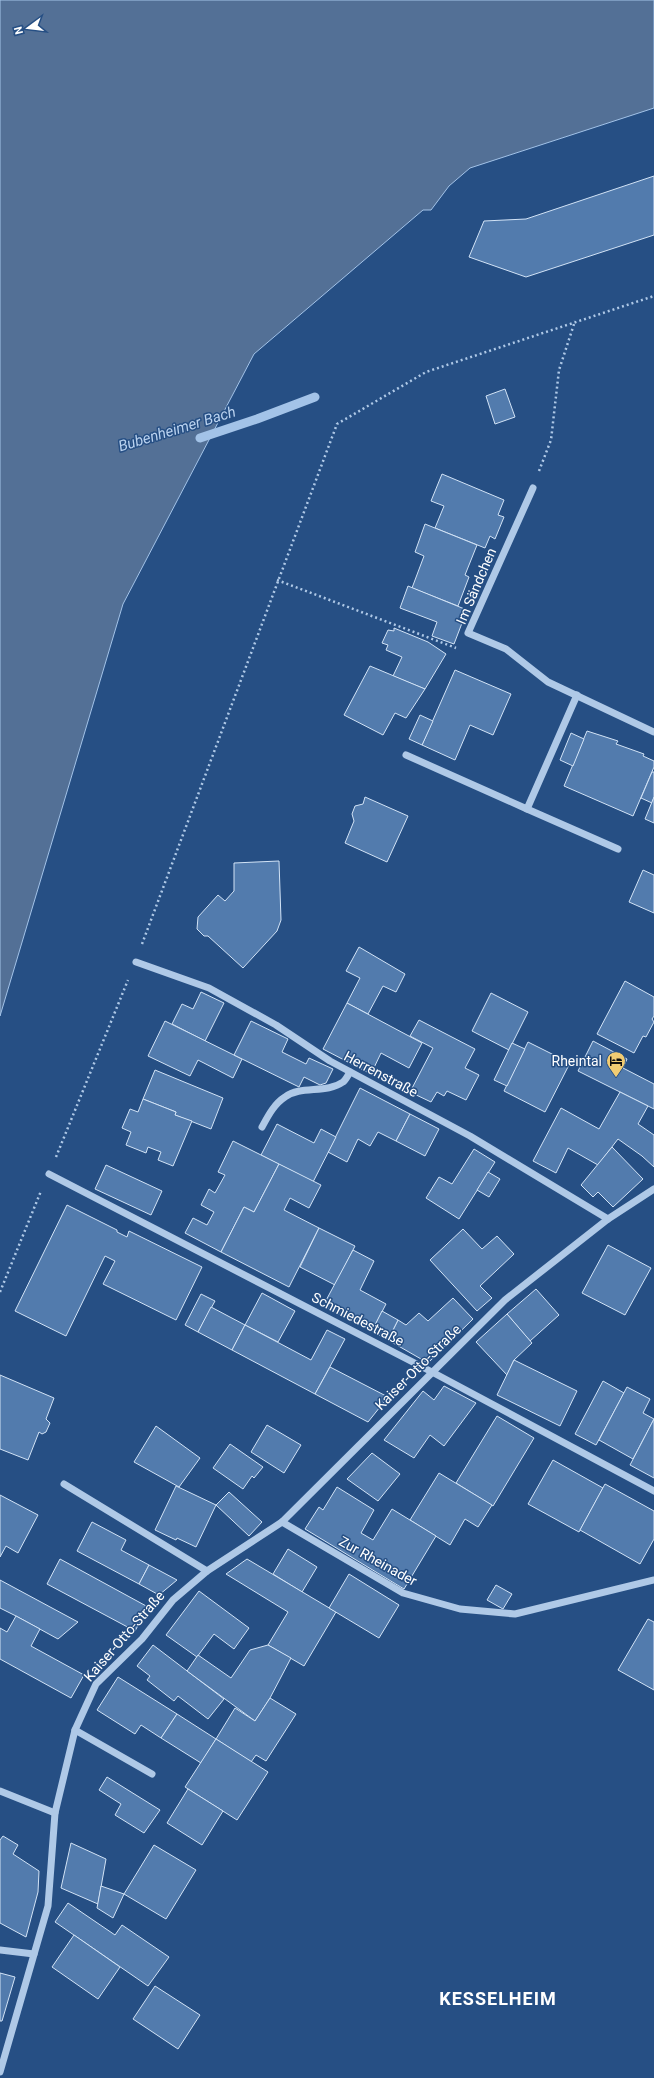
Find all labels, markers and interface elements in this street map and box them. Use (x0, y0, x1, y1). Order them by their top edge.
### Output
north arrow (8, 8, 48, 48)
text: N (11, 25, 26, 36)
water label: Bubenheimer Bach (116, 403, 238, 455)
street label: Im Sändchen (453, 545, 499, 627)
street label: Herrenstraße (341, 1048, 421, 1100)
hotel icon: Rheintal (605, 1050, 627, 1078)
place label: Rheintal (552, 1053, 602, 1069)
street label: Schmiedestraße (309, 1289, 407, 1349)
street label: Kaiser-Otto-Straße (372, 1321, 464, 1413)
street label: Zur Rheinader (336, 1533, 420, 1589)
street label: Kaiser-Otto-Straße (80, 1588, 168, 1684)
district label: KESSELHEIM (439, 1988, 557, 2009)

